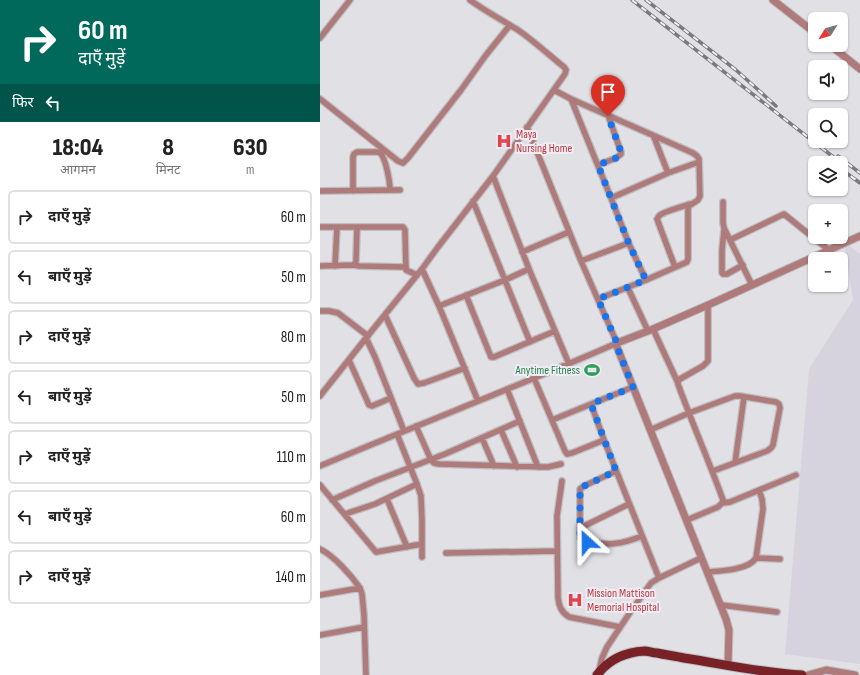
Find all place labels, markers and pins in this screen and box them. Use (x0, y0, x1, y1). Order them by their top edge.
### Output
pin (591, 75, 625, 116)
place label: Maya Nursing Home (516, 127, 573, 156)
hospital icon: Maya Nursing Home (495, 132, 513, 150)
sports icon: Anytime Fitness (583, 361, 601, 379)
place label: Anytime Fitness (514, 363, 580, 378)
place label: Mission Mattison Memorial Hospital (587, 586, 659, 615)
hospital icon: Mission Mattison Memorial Hospital (566, 591, 584, 609)

